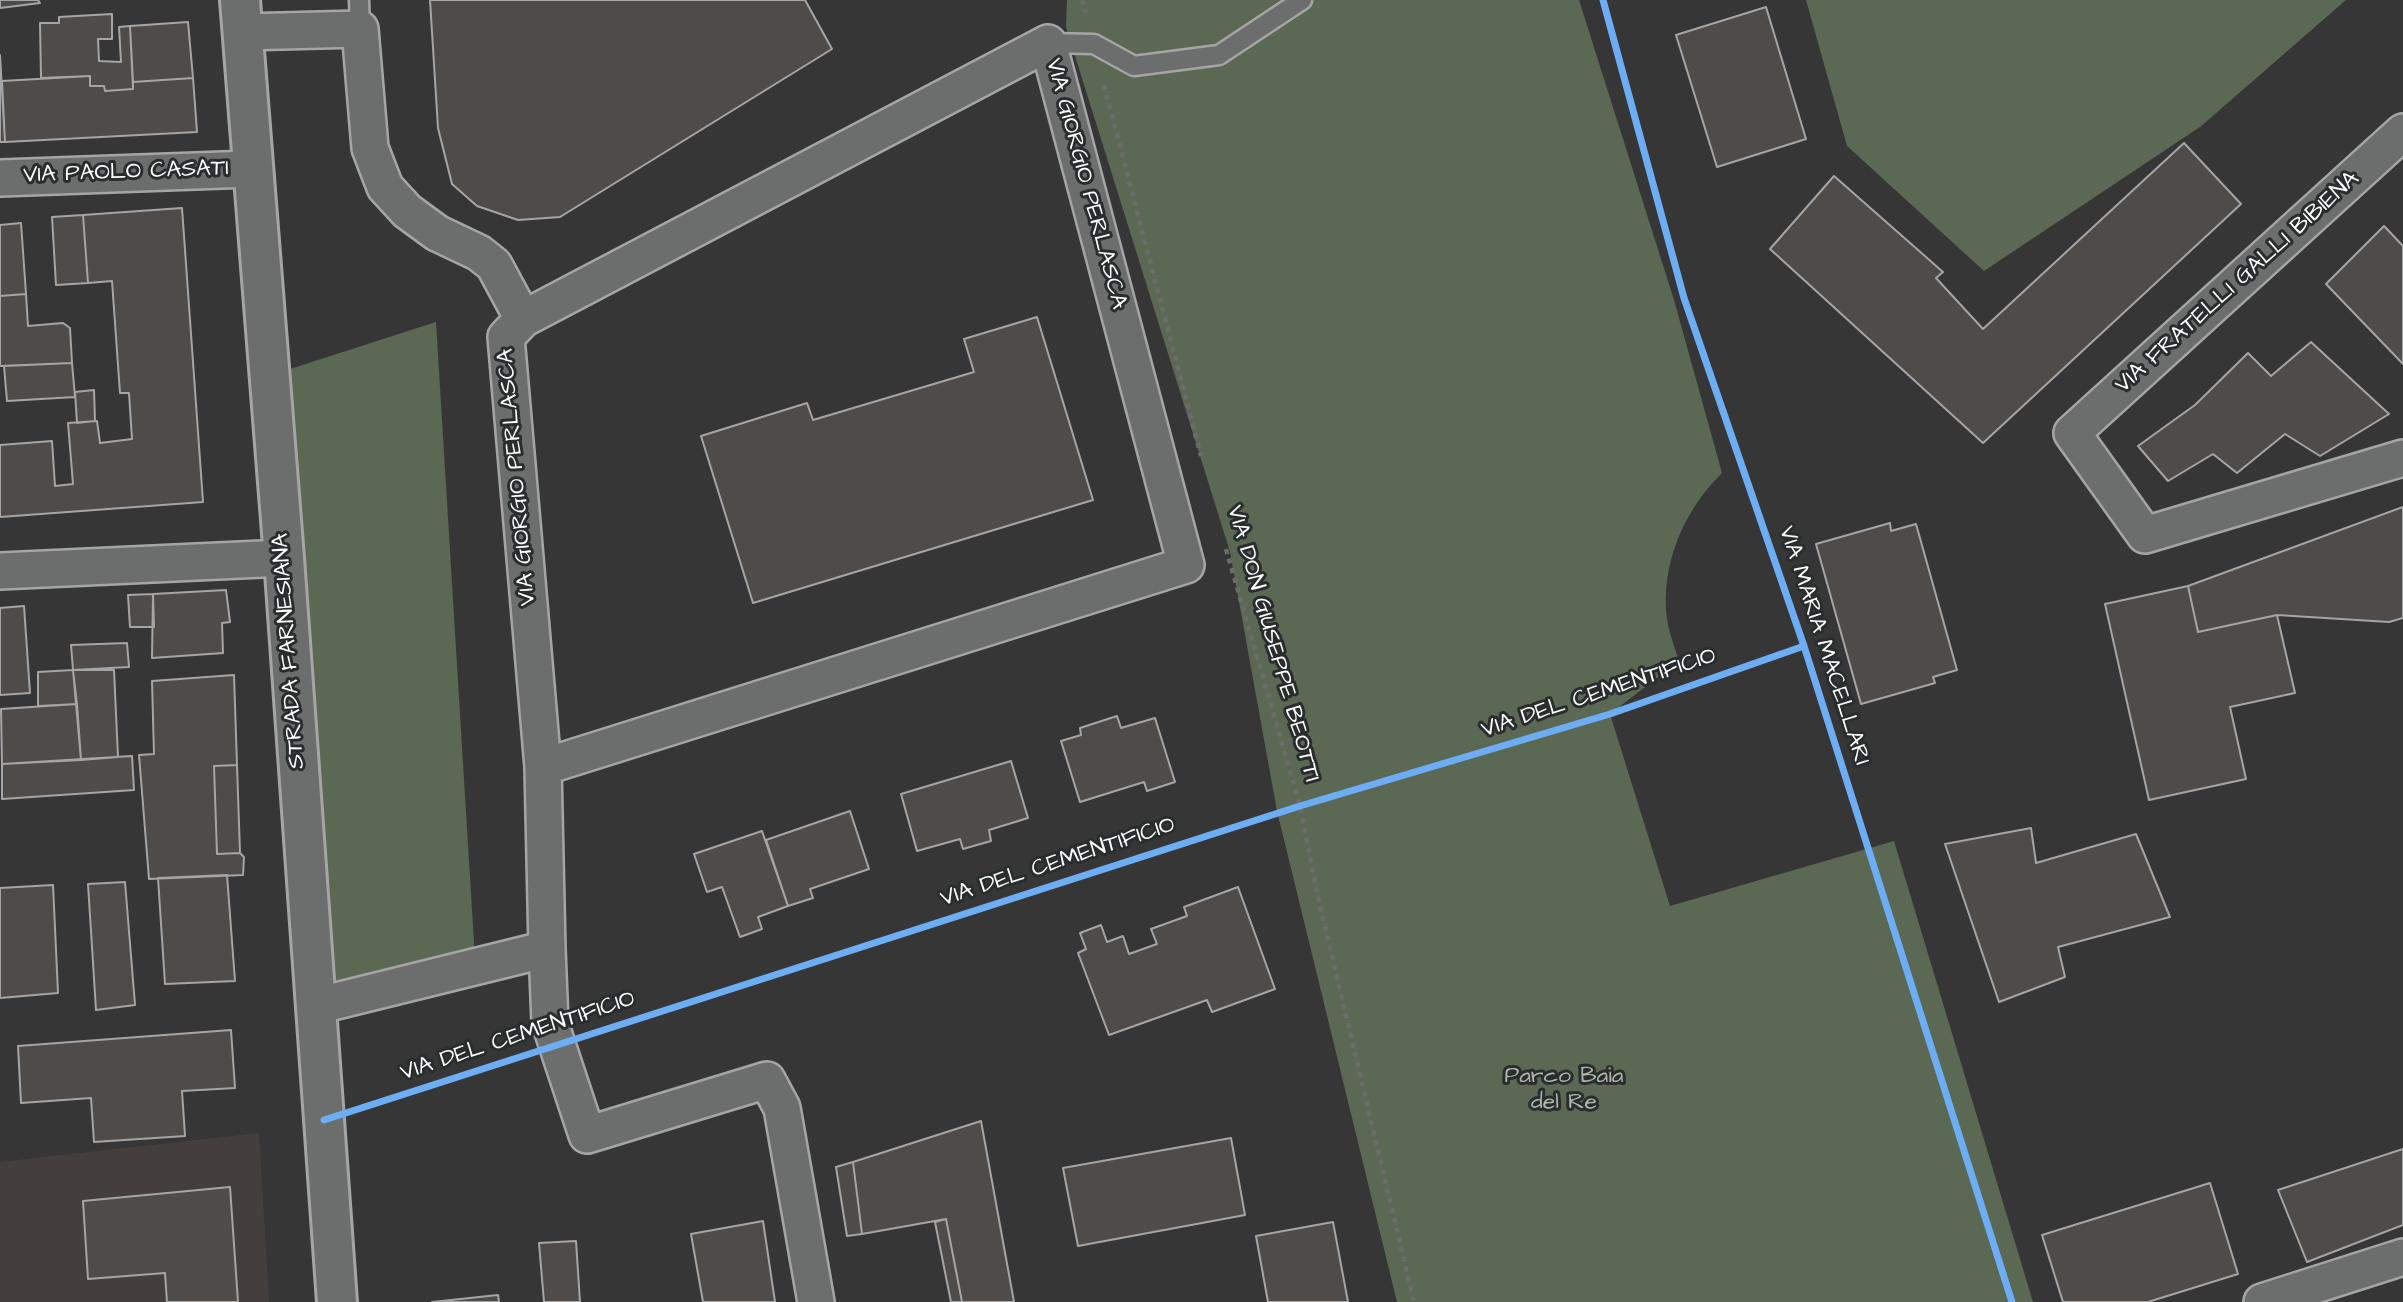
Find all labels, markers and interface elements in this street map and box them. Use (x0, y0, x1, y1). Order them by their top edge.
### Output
street label: VIA GIORGIO PERLASCA (1038, 56, 1132, 312)
street label: VIA PAOLO CASATI (23, 156, 229, 190)
street label: VIA FRATELLI GALLI BIBIENA (2110, 166, 2366, 400)
street label: VIA GIORGIO PERLASCA (493, 347, 543, 607)
street label: VIA DON GIUSEPPE BEOTTI (1219, 503, 1325, 785)
street label: VIA MARIA MACELLARI (1771, 523, 1875, 769)
street label: STRADA FARNESIANA (268, 532, 312, 770)
street label: VIA DEL CEMENTIFICIO (1478, 643, 1720, 745)
street label: VIA DEL CEMENTIFICIO (937, 812, 1179, 914)
street label: VIA DEL CEMENTIFICIO (397, 986, 639, 1088)
park label: Parco Baia del Re (1505, 1063, 1623, 1117)

